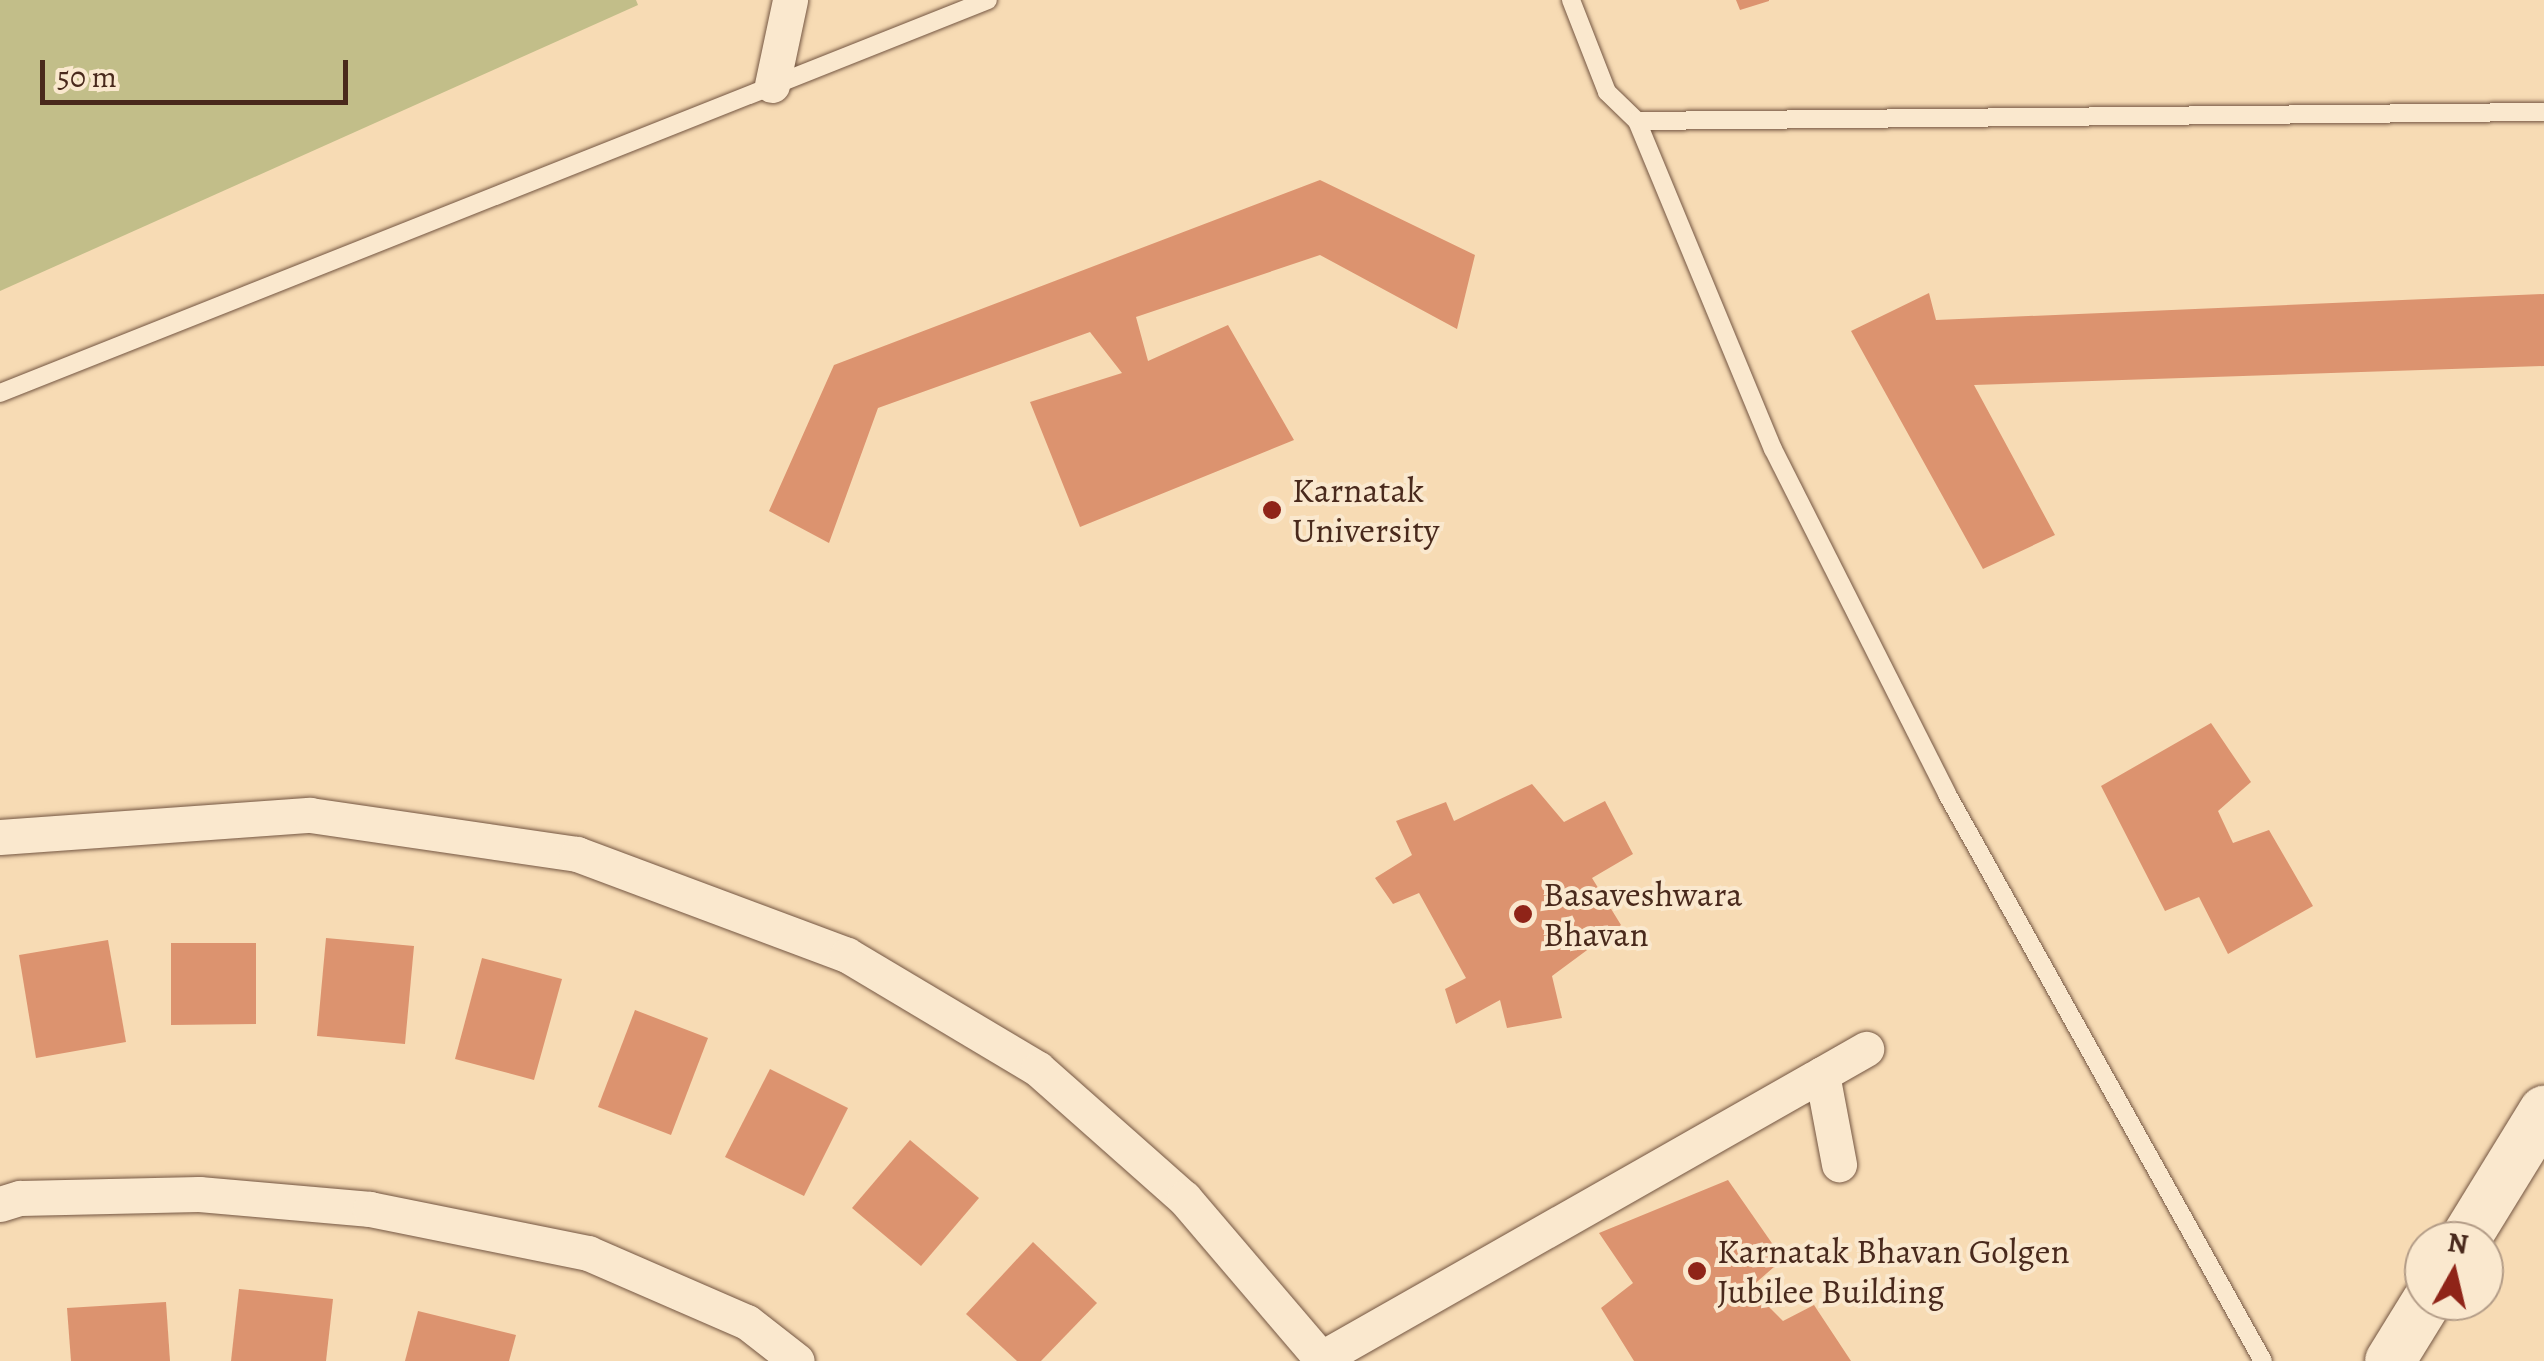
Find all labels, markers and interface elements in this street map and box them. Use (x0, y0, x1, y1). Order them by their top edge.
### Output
scale bar (45, 40, 352, 102)
text: 50 m (57, 57, 117, 97)
place label: Karnatak University (1292, 469, 1439, 551)
marker: Karnatak University (1261, 499, 1283, 521)
place label: Basaveshwara Bhavan (1543, 873, 1742, 955)
marker: Basaveshwara Bhavan (1512, 903, 1534, 925)
north arrow (2404, 1221, 2504, 1321)
text: N (2445, 1223, 2471, 1264)
place label: Karnatak Bhavan Golgen Jubilee Building (1717, 1230, 2070, 1312)
marker: Karnatak Bhavan Golgen Jubilee Building (1686, 1260, 1708, 1282)

